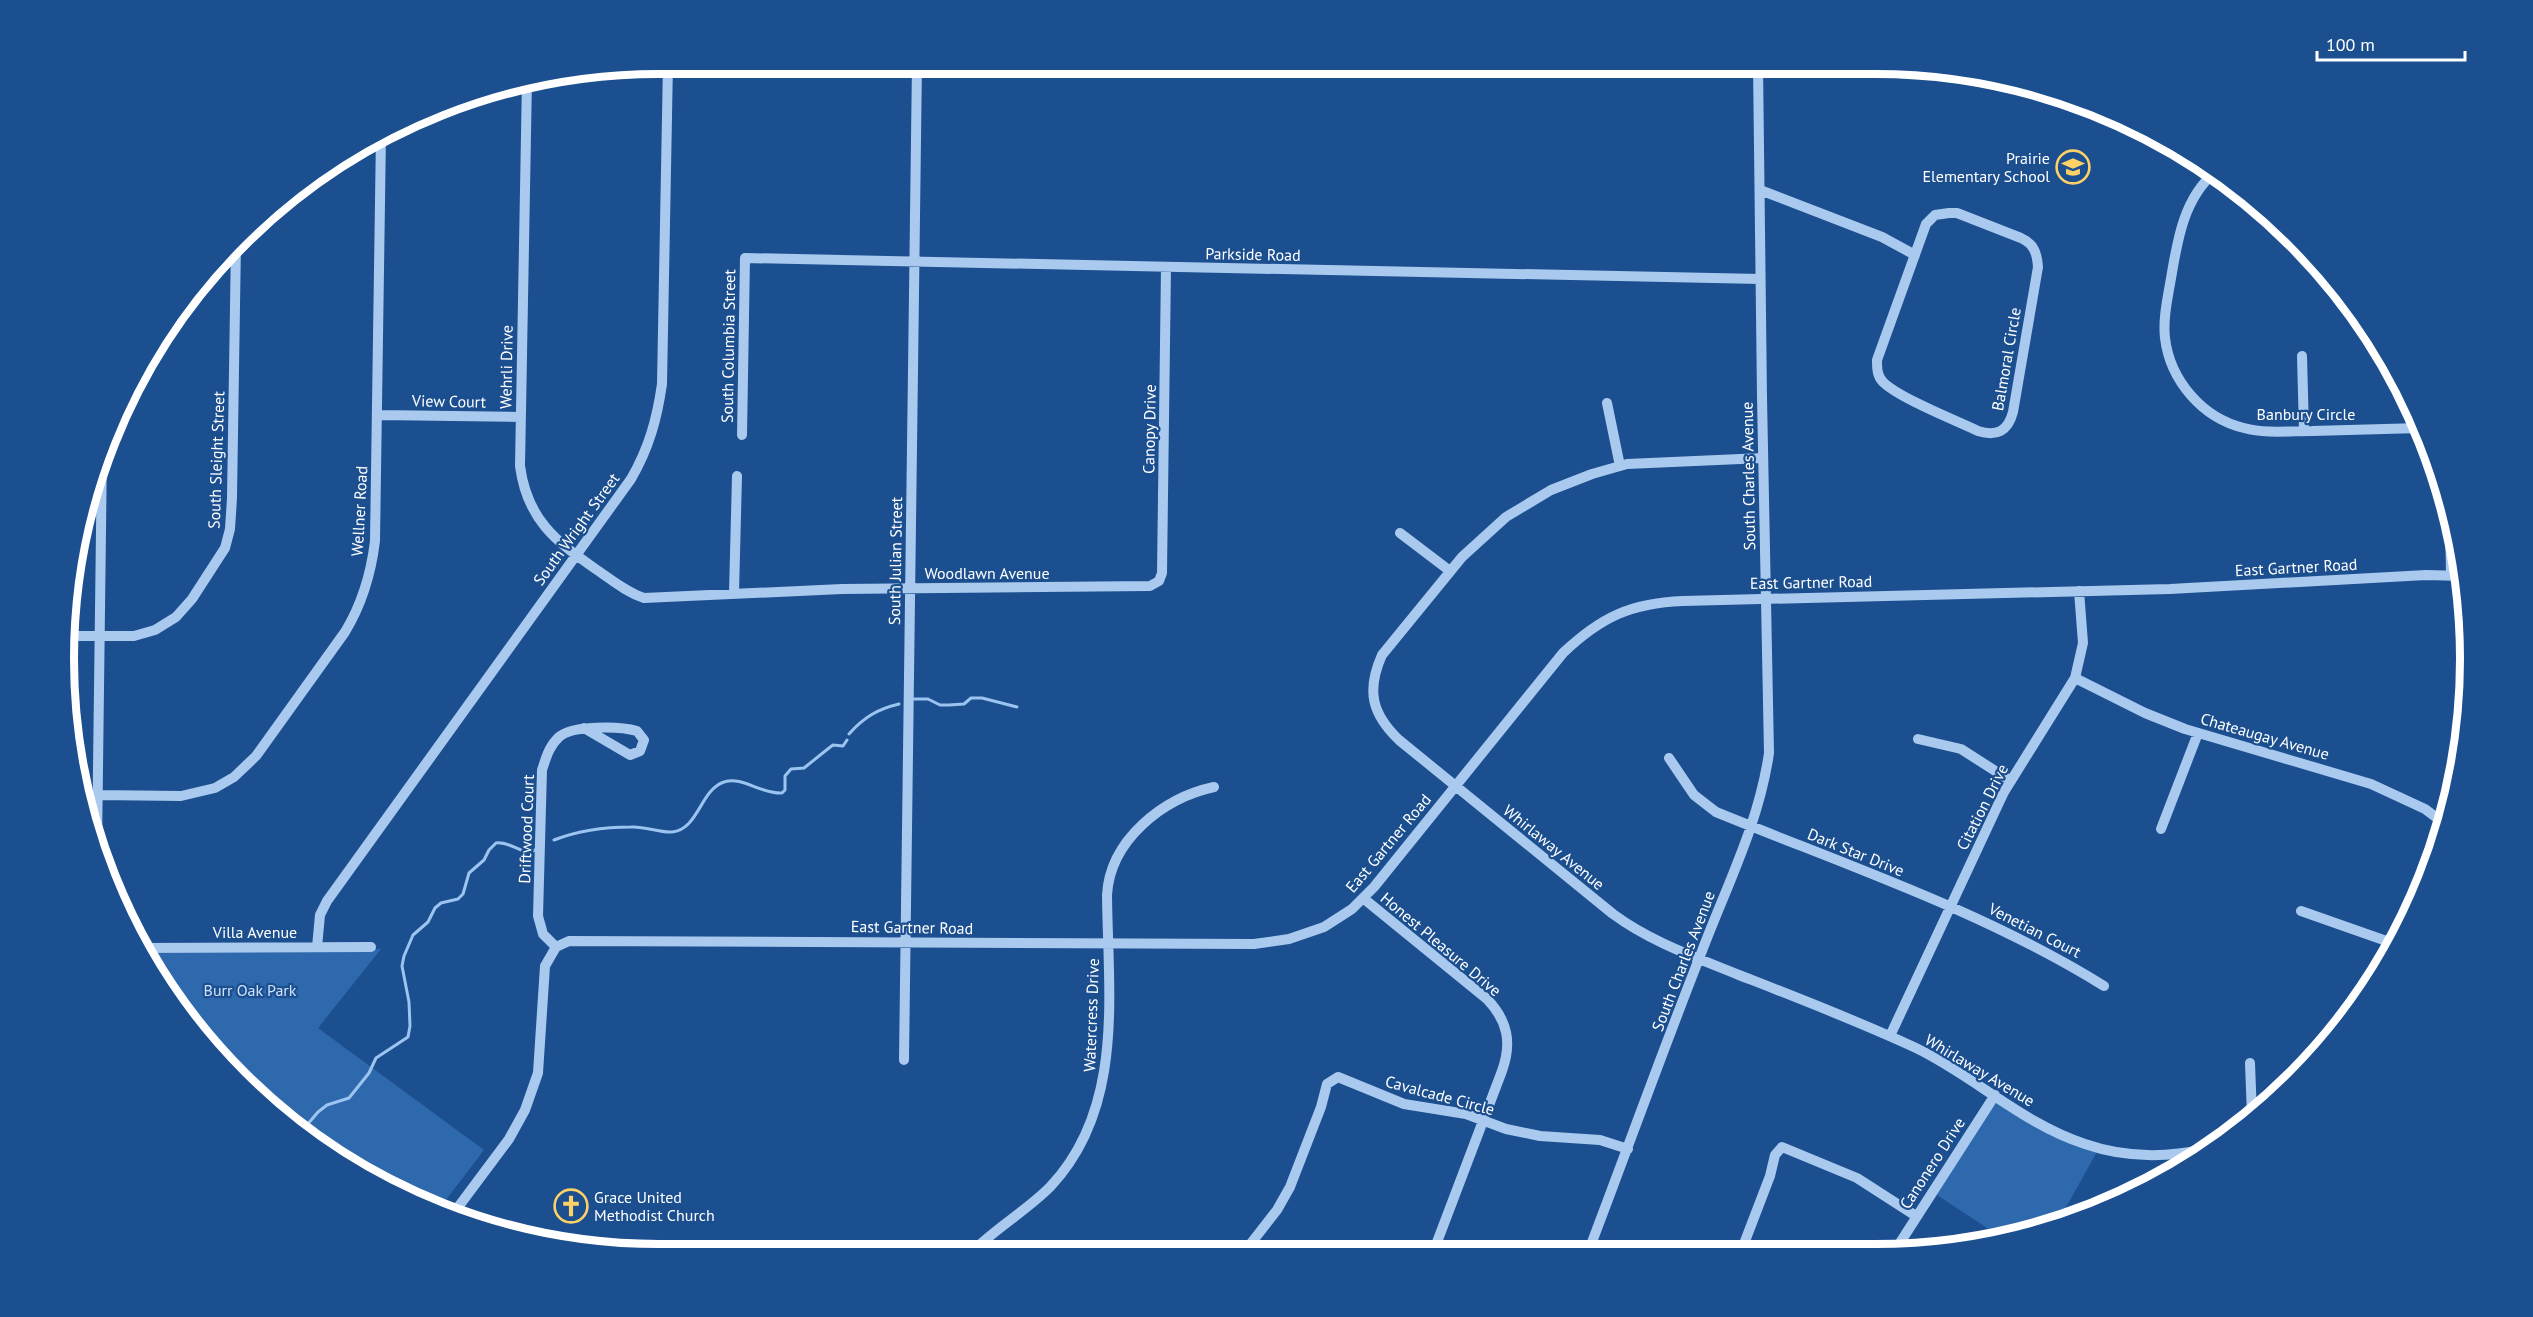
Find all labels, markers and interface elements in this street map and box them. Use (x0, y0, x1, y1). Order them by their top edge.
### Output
scale bar (2317, 24, 2466, 62)
text: 100 m (2326, 33, 2375, 56)
place label: Prairie Elementary School (1923, 148, 2050, 186)
school or university icon: Prairie Elementary School (2055, 149, 2091, 185)
street label: Parkside Road (1205, 243, 1301, 265)
street label: South Columbia Street (717, 268, 739, 423)
street label: Balmoral Circle (1987, 306, 2025, 412)
street label: Wehrli Drive (495, 325, 517, 409)
street label: Canopy Drive (1138, 384, 1160, 474)
street label: South Sleight Street (204, 390, 228, 529)
street label: View Court (411, 390, 487, 412)
street label: South Charles Avenue (1737, 401, 1759, 551)
street label: Banbury Circle (2257, 404, 2355, 424)
street label: Wellner Road (347, 465, 371, 557)
street label: South Wright Street (529, 468, 624, 589)
street label: South Julian Street (884, 496, 906, 625)
street label: East Gartner Road (2234, 554, 2358, 580)
street label: Woodlawn Avenue (924, 563, 1050, 583)
street label: East Gartner Road (1750, 571, 1872, 593)
street label: Chateaugay Avenue (2198, 708, 2332, 764)
street label: Citation Drive (1952, 761, 2012, 853)
street label: Driftwood Court (514, 774, 538, 884)
street label: East Gartner Road (1341, 790, 1435, 896)
street label: Whirlaway Avenue (1499, 800, 1609, 894)
street label: Dark Star Drive (1805, 823, 1907, 881)
street label: Honest Pleasure Drive (1377, 888, 1505, 1000)
street label: South Charles Avenue (1647, 888, 1719, 1034)
street label: Venetian Court (1985, 898, 2085, 962)
street label: East Gartner Road (851, 916, 973, 938)
street label: Villa Avenue (212, 922, 297, 942)
street label: Watercress Drive (1079, 958, 1103, 1072)
park label: Burr Oak Park (204, 980, 297, 1000)
street label: Whirlaway Avenue (1921, 1029, 2039, 1111)
street label: Cavalcade Circle (1383, 1071, 1497, 1119)
street label: Canonero Drive (1895, 1113, 1969, 1213)
place label: Grace United Methodist Church (594, 1187, 715, 1225)
church icon: Grace United Methodist Church (553, 1188, 589, 1224)

